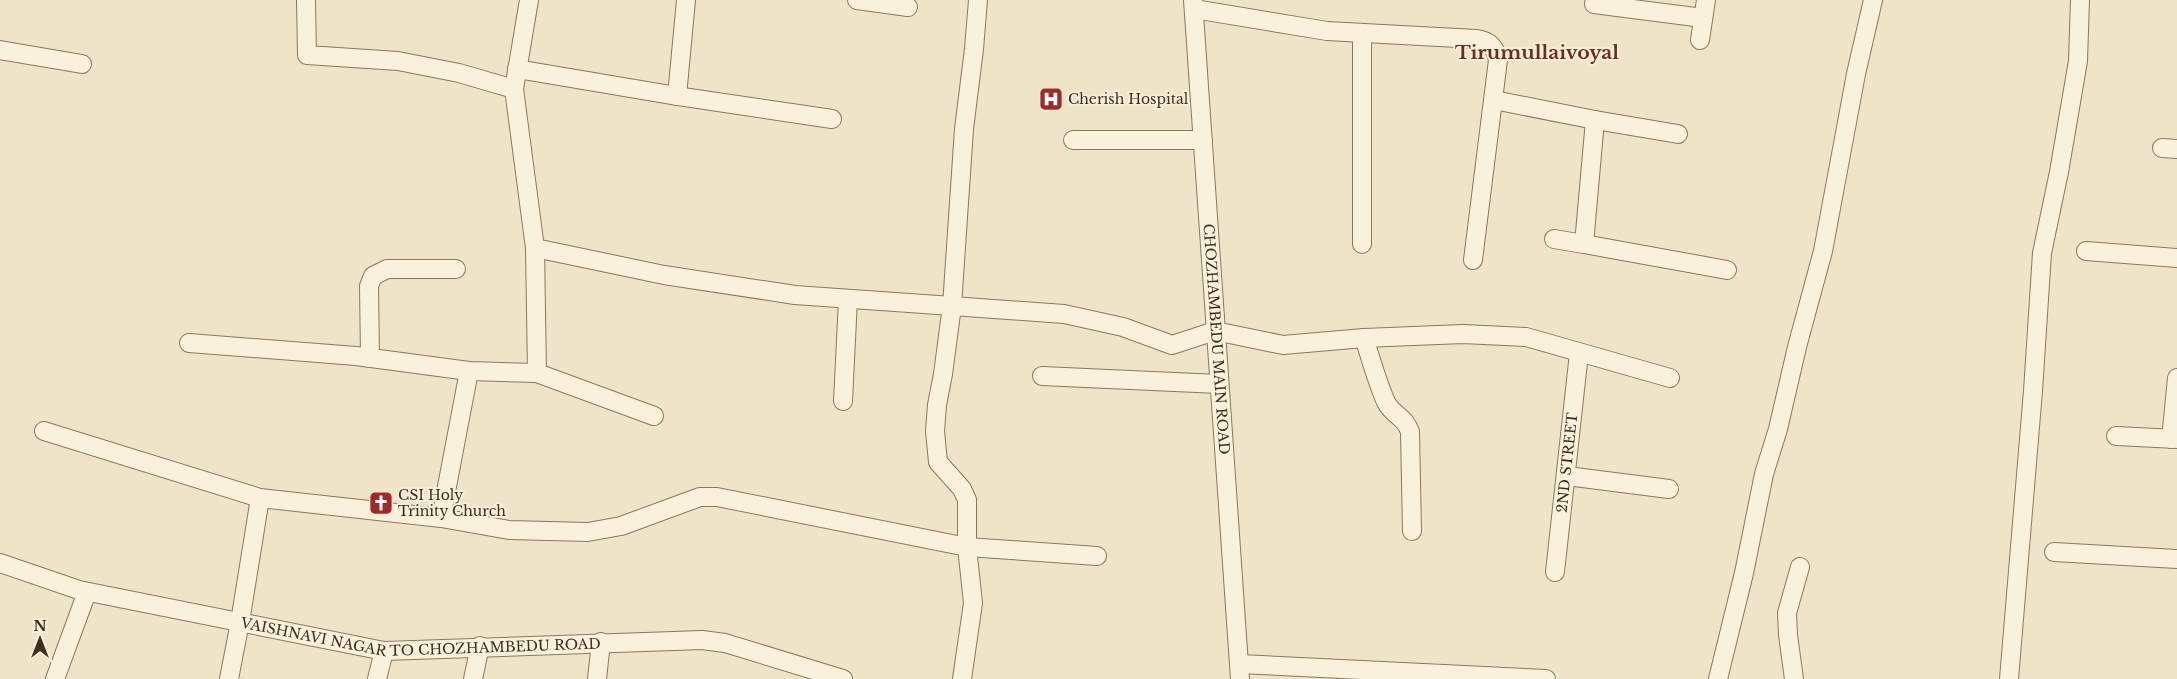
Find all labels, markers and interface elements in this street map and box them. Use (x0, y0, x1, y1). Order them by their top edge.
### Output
district label: Tirumullaivoyal (1455, 41, 1619, 64)
hospital icon: Cherish Hospital (1038, 86, 1064, 112)
place label: Cherish Hospital (1068, 90, 1189, 108)
street label: CHOZHAMBEDU MAIN ROAD (1200, 223, 1233, 455)
street label: 2ND STREET (1553, 412, 1581, 514)
place label: CSI Holy Trinity Church (398, 486, 506, 520)
church icon: CSI Holy Trinity Church (368, 490, 394, 516)
street label: VAISHNAVI NAGAR TO CHOZHAMBEDU ROAD (238, 613, 601, 661)
north arrow (15, 614, 65, 664)
text: N (33, 617, 47, 635)

